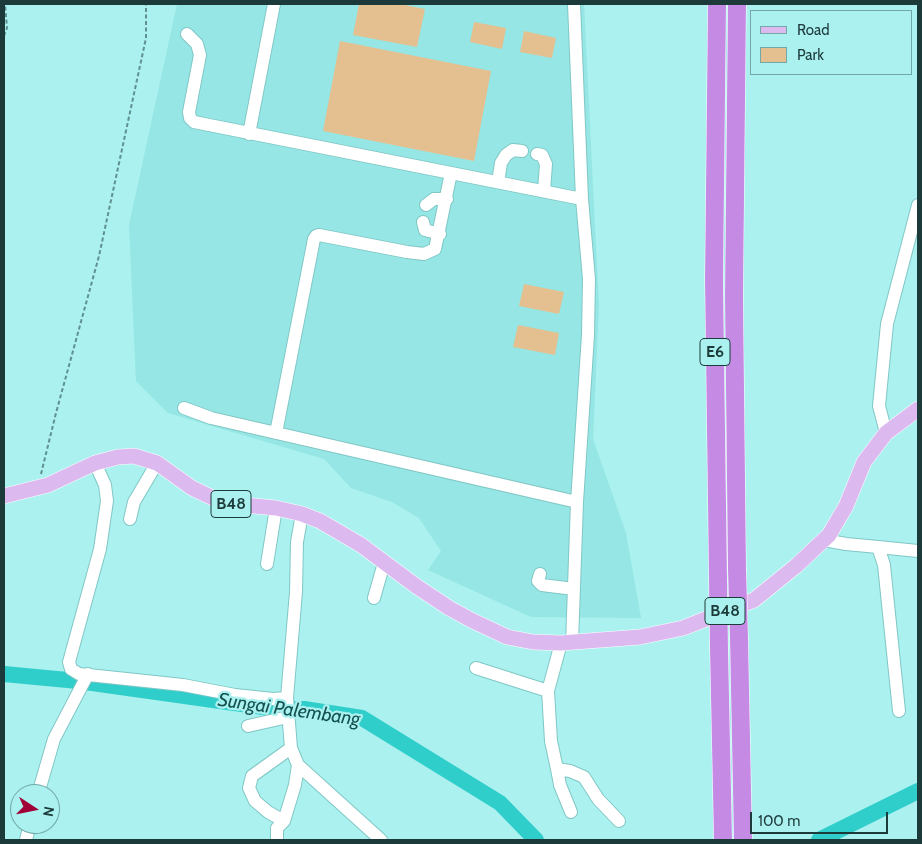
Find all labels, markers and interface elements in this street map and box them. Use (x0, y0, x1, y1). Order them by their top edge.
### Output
legend (750, 10, 912, 75)
text: Road (797, 21, 830, 39)
text: Park (797, 46, 824, 64)
road number: E6 (700, 338, 730, 366)
road number: B48 (211, 490, 251, 518)
road number: B48 (705, 598, 745, 624)
water label: Sungai Palembang (216, 689, 362, 731)
north arrow (10, 784, 60, 834)
scale bar (752, 802, 890, 834)
text: N (39, 805, 59, 818)
text: 100 m (758, 812, 800, 830)

